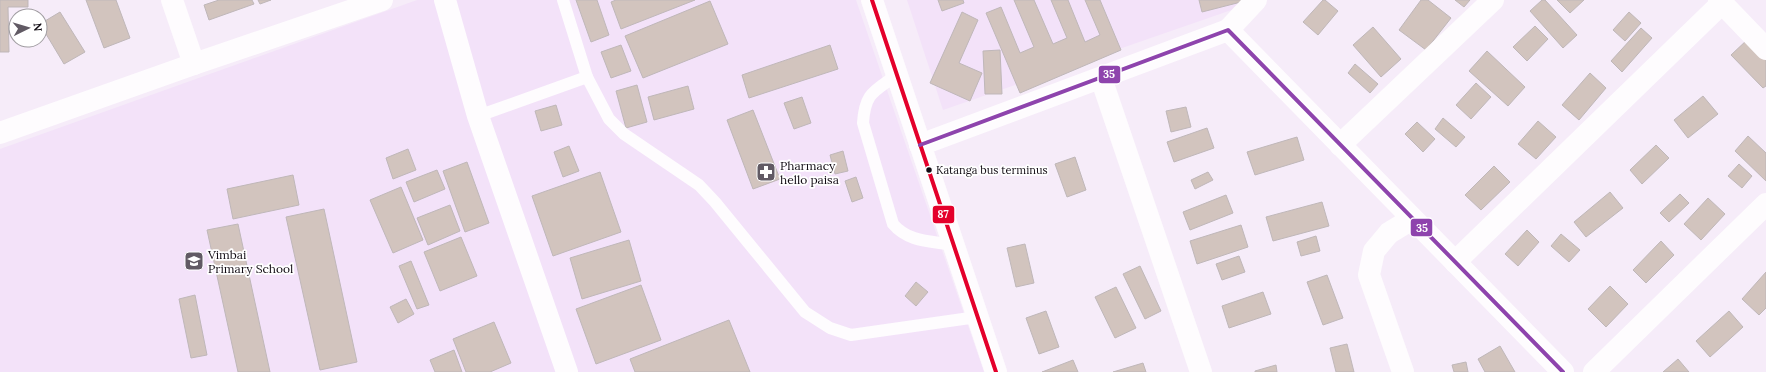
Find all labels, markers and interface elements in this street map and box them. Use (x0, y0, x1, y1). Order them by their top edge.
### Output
north arrow (8, 8, 48, 48)
text: N (31, 22, 45, 32)
line badge: 35 (1098, 65, 1121, 84)
text: 35 (1103, 67, 1115, 81)
place label: Pharmacy hello paisa (780, 158, 839, 187)
pharmacy icon: Pharmacy hello paisa (755, 161, 777, 183)
place label: Katanga bus terminus (936, 163, 1048, 177)
marker: Katanga bus terminus (924, 165, 934, 175)
line badge: 87 (932, 205, 955, 224)
text: 87 (937, 207, 949, 221)
line badge: 35 (1410, 218, 1433, 237)
text: 35 (1416, 221, 1428, 235)
place label: Vimbai Primary School (207, 247, 293, 276)
school or university icon: Vimbai Primary School (183, 250, 205, 272)

